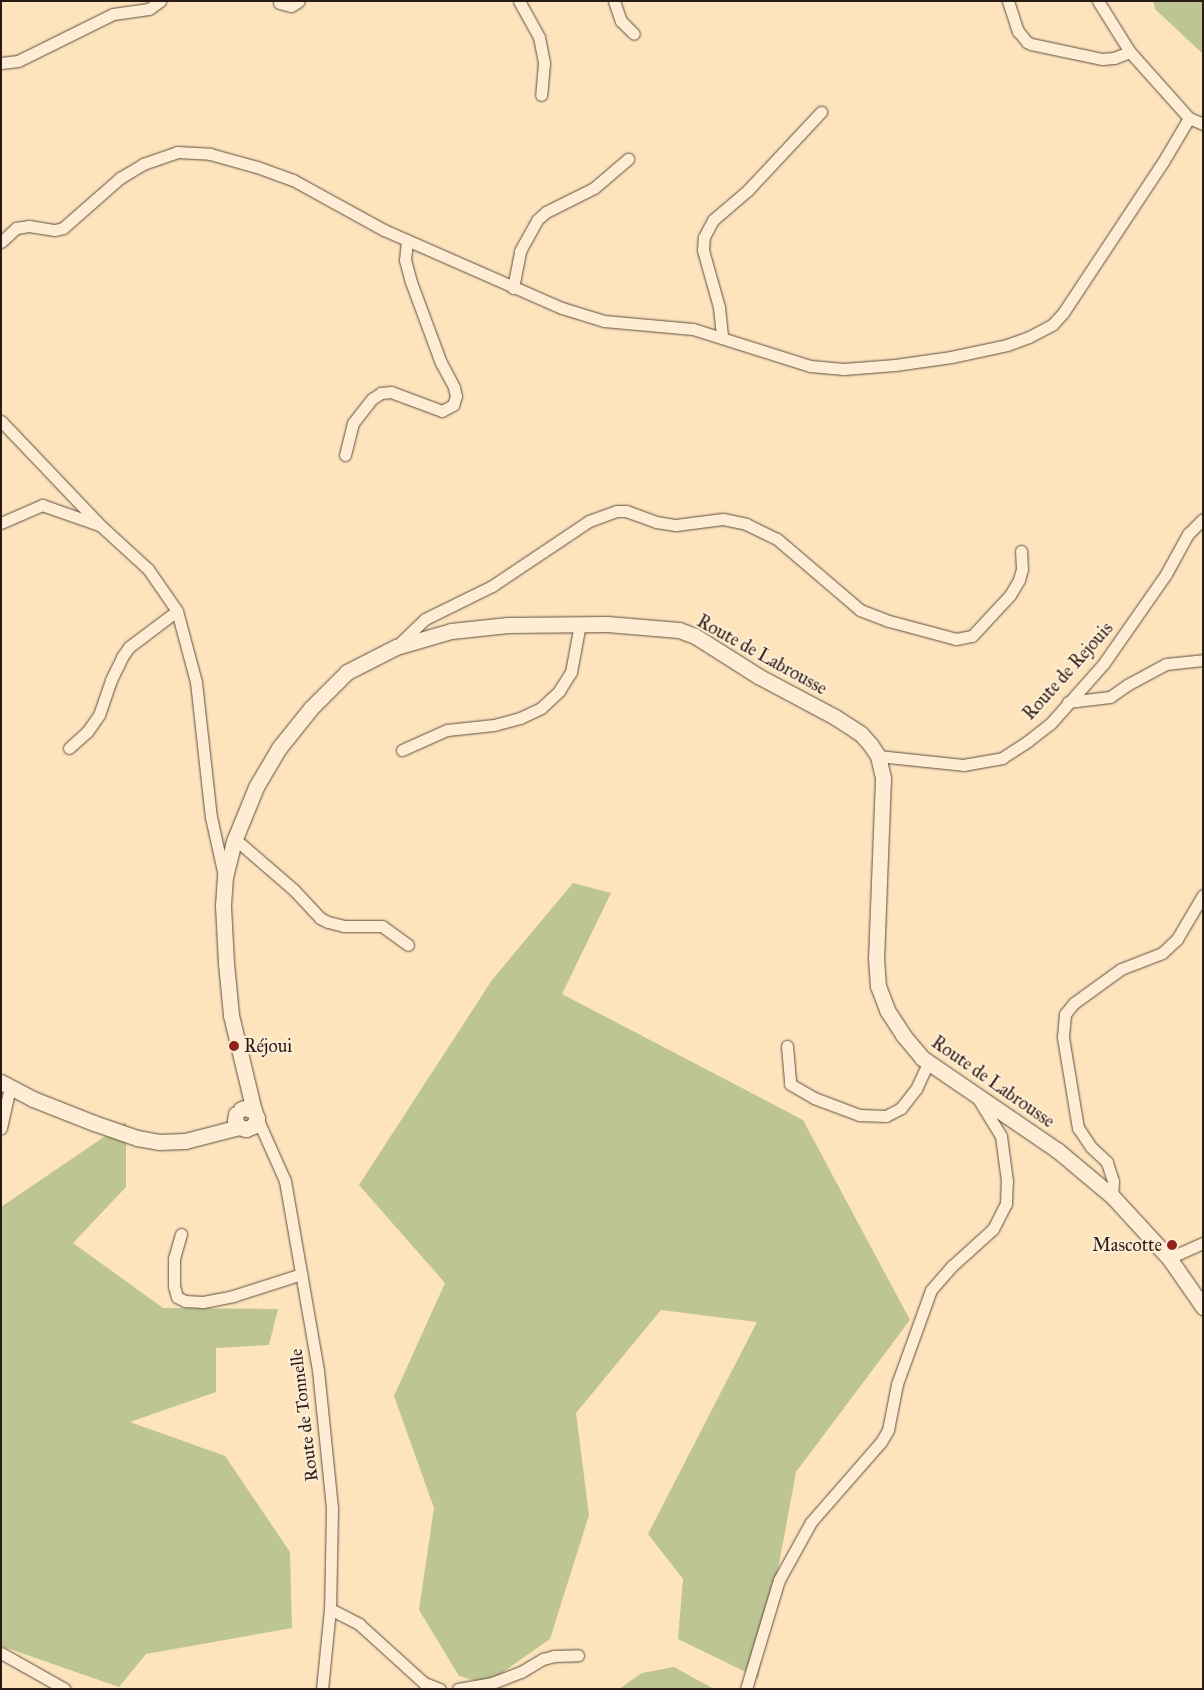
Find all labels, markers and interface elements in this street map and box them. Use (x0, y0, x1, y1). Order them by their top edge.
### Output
street label: Route de Labrousse (693, 610, 831, 700)
street label: Route de Rejouis (1018, 618, 1118, 724)
street label: Route de Labrousse (927, 1032, 1059, 1132)
place label: Réjoui (244, 1035, 292, 1057)
marker: Réjoui (228, 1040, 240, 1052)
place label: Mascotte (1092, 1234, 1162, 1256)
marker: Mascotte (1166, 1239, 1178, 1251)
street label: Route de Tonnelle (285, 1347, 323, 1483)

